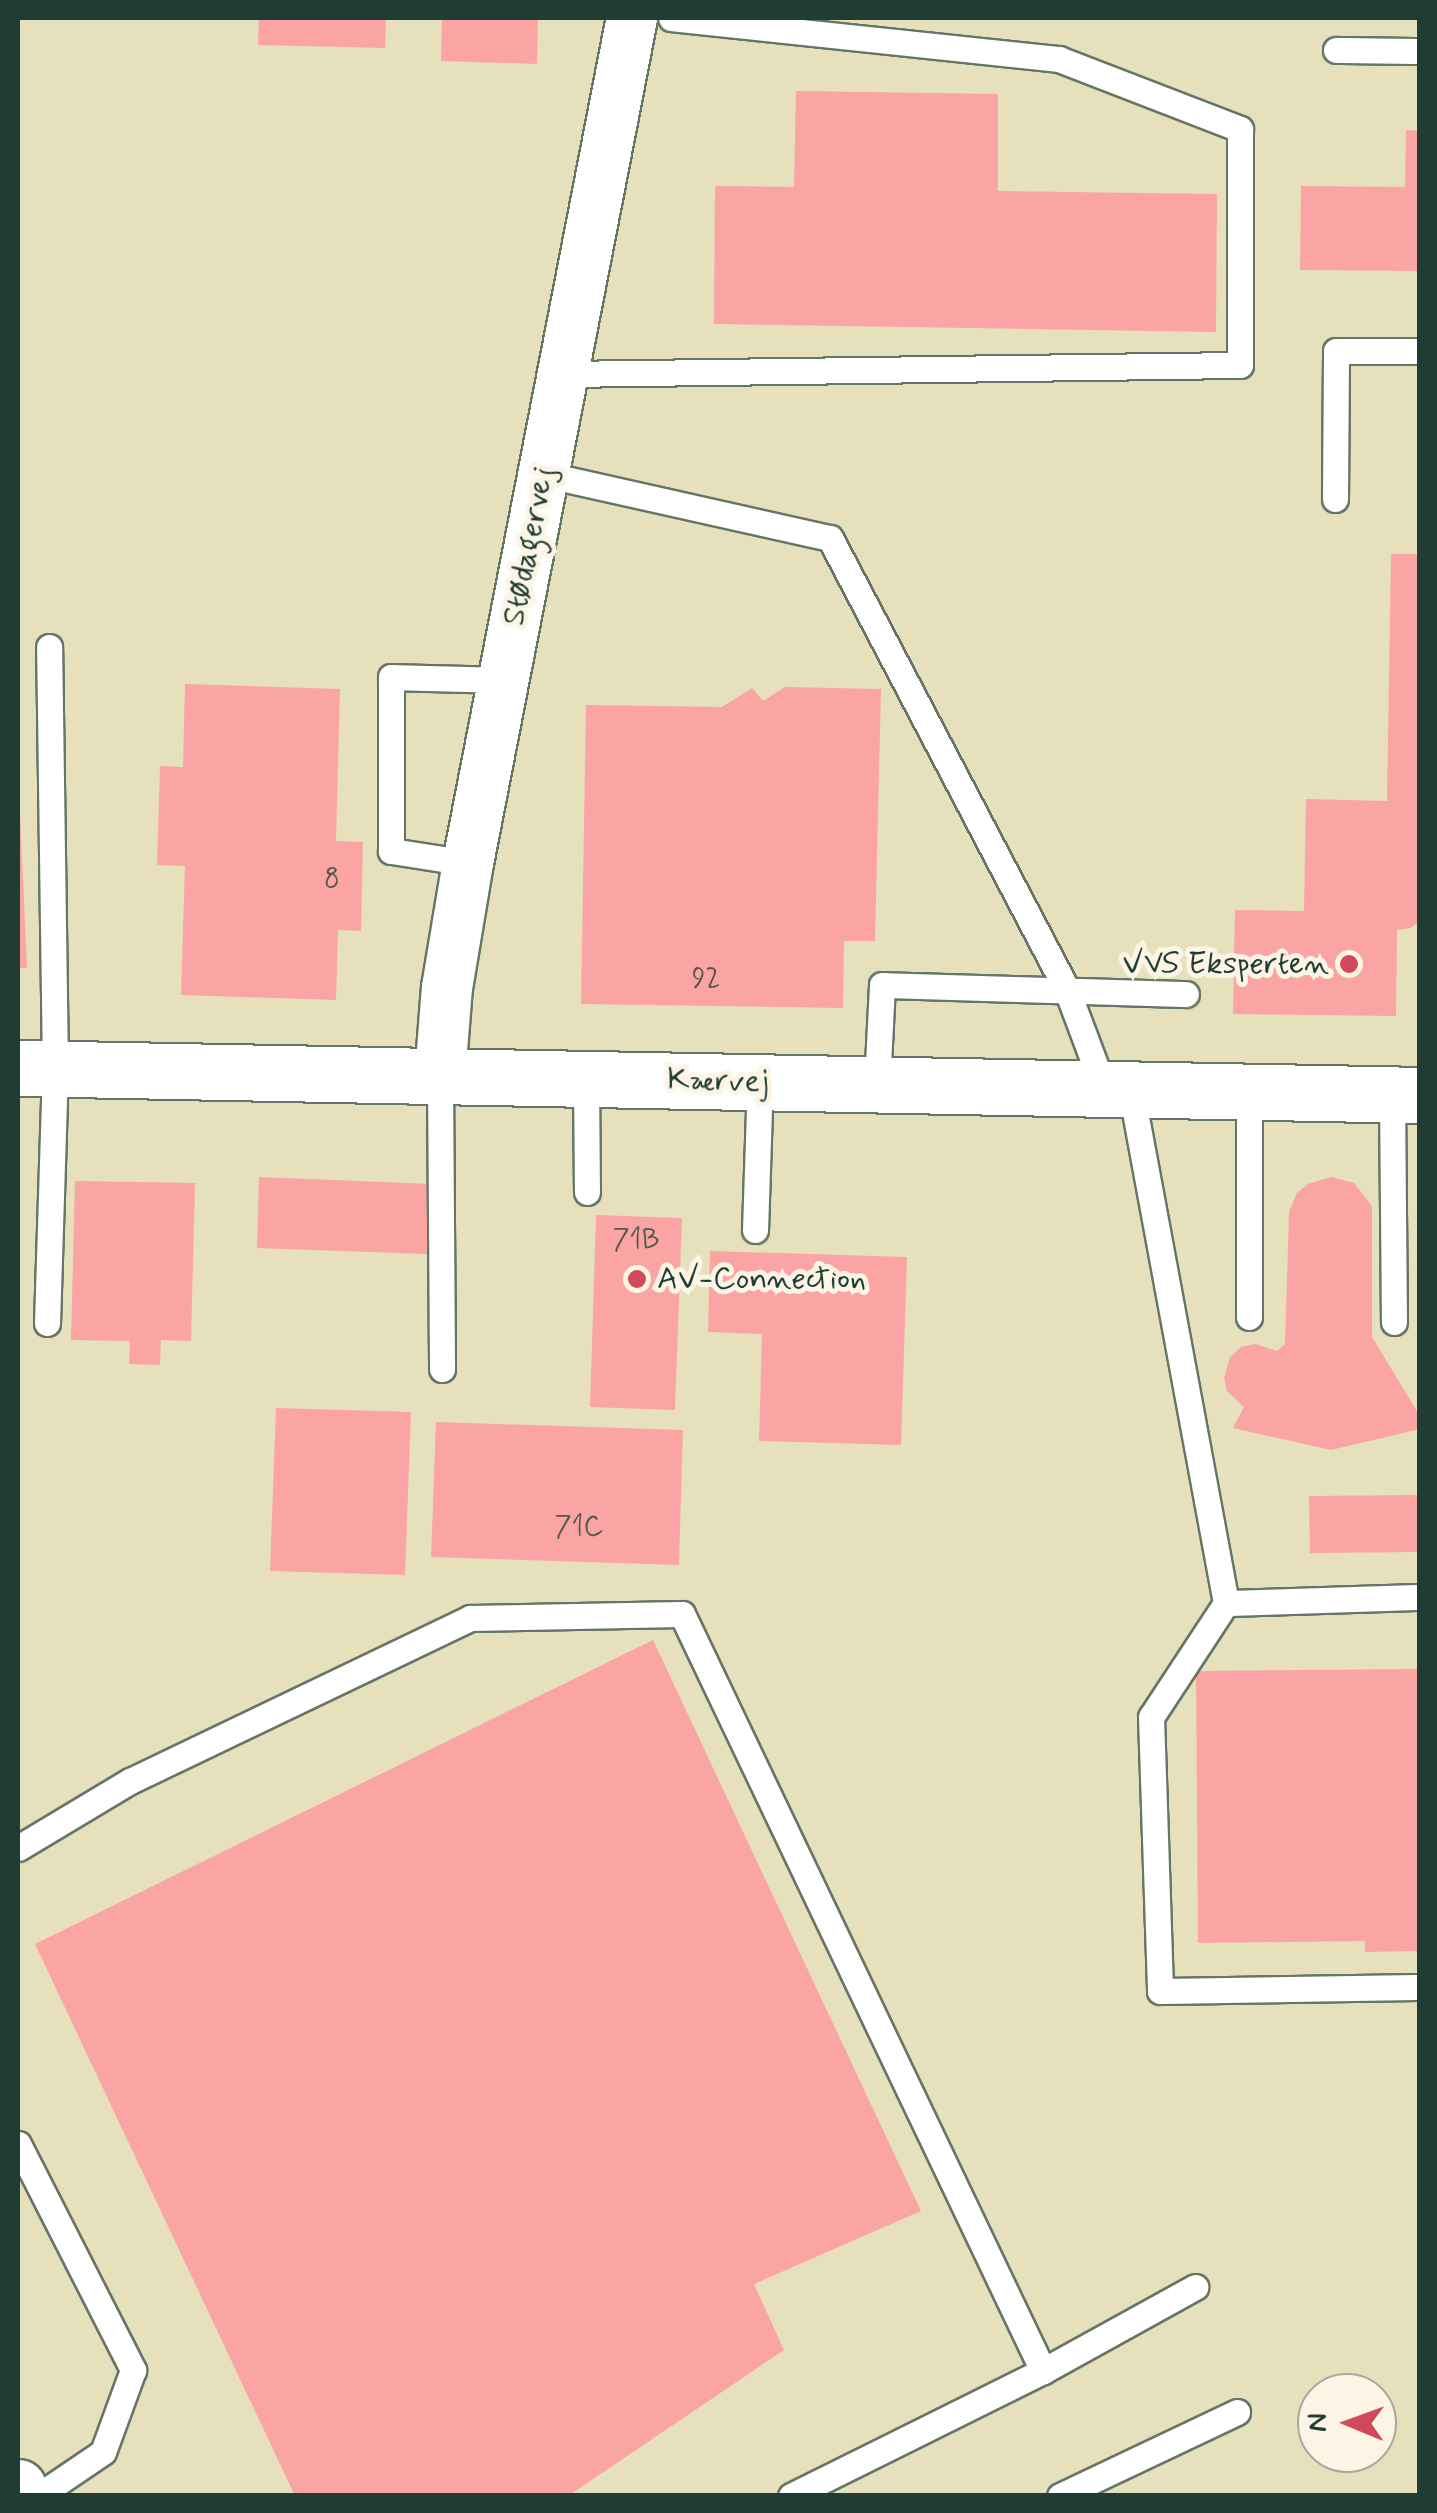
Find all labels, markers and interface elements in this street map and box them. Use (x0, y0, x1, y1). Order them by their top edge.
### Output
street label: Stødagervej (495, 463, 563, 629)
house number: 8 (324, 863, 340, 897)
place label: VVS Eksperten (1123, 945, 1329, 983)
marker: VVS Eksperten (1338, 953, 1360, 975)
house number: 92 (692, 963, 720, 997)
street label: Kærvej (667, 1061, 769, 1101)
house number: 71B (613, 1224, 659, 1258)
place label: AV-Connection (657, 1260, 866, 1298)
marker: AV-Connection (626, 1268, 648, 1290)
house number: 71C (555, 1511, 603, 1545)
north arrow (1297, 2373, 1397, 2473)
text: N (1300, 2413, 1337, 2432)

